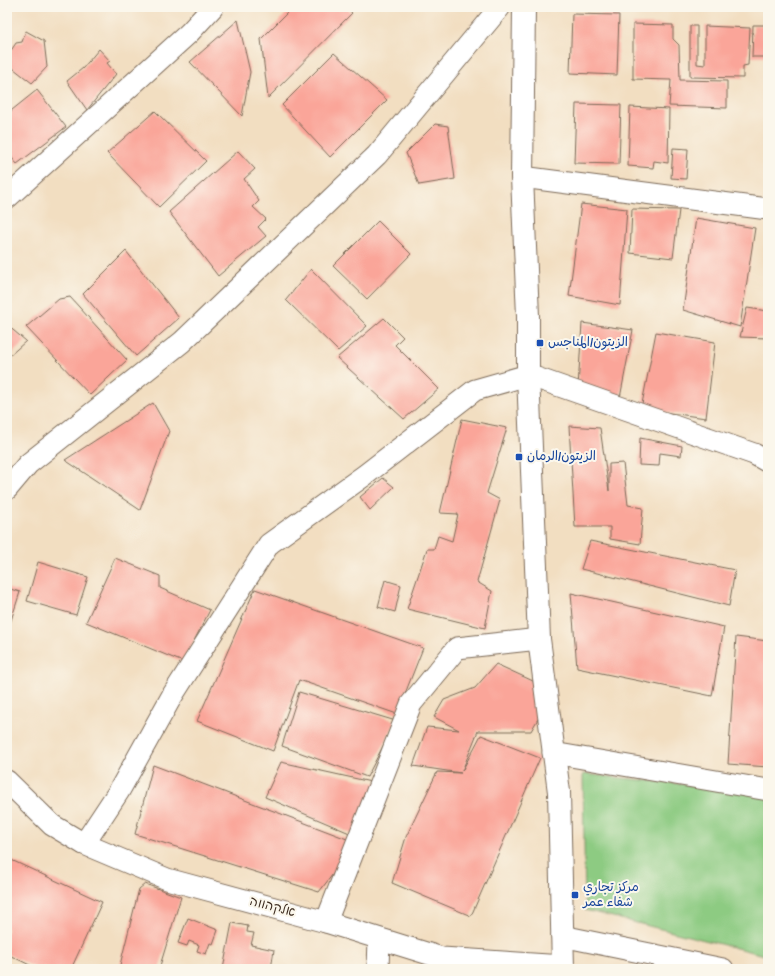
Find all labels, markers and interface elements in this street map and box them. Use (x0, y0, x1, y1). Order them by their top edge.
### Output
place label: الزيتون/المناجس (548, 336, 628, 351)
marker: الزيتون/المناجس (535, 338, 545, 348)
place label: الزيتون/الرمان (527, 450, 596, 465)
marker: الزيتون/الرمان (514, 452, 524, 462)
place label: مركز تجاري شفاء عمر (582, 881, 639, 911)
marker: مركز تجاري شفاء عمر (570, 890, 580, 900)
street label: אלקהווה (248, 894, 297, 921)

